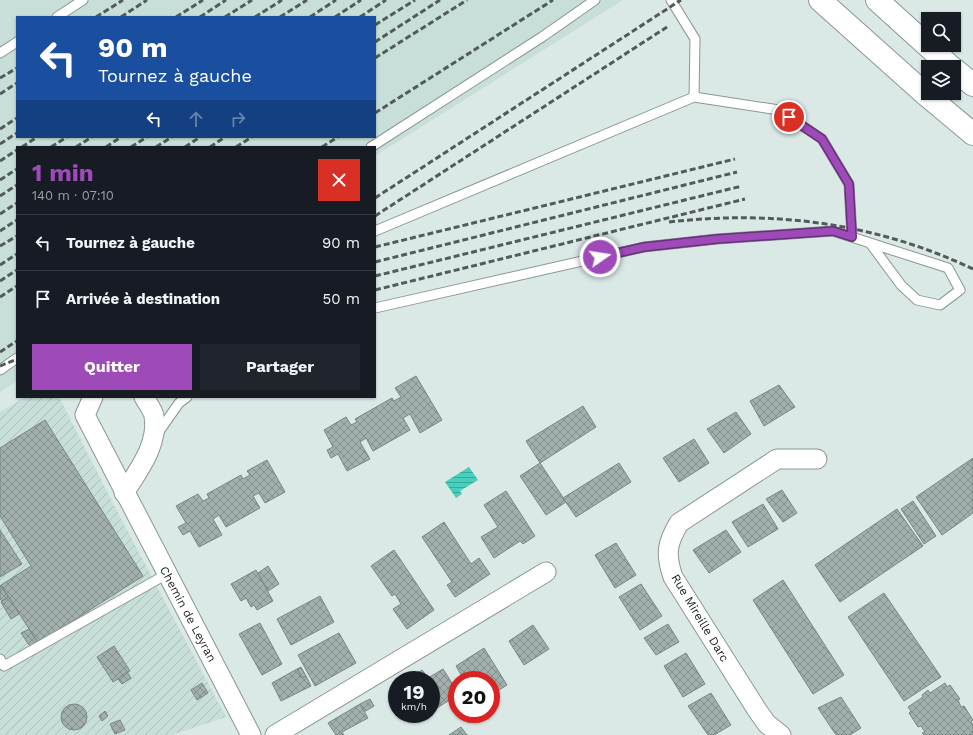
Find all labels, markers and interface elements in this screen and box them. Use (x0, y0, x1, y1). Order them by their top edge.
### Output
map controls (921, 12, 961, 100)
button: search (921, 12, 961, 52)
text: 90 m (98, 31, 168, 64)
icon: left (32, 32, 84, 84)
button: layers (921, 60, 961, 100)
text: Tournez à gauche (98, 65, 252, 86)
pin (772, 100, 806, 134)
icon: arrive (778, 106, 800, 128)
icon: left (143, 108, 165, 130)
icon: ahead (185, 108, 207, 130)
icon: right (227, 108, 249, 130)
text: 1 min (32, 159, 94, 187)
button: close (318, 159, 360, 201)
text: 140 m · 07:10 (32, 188, 114, 203)
icon: left (32, 232, 54, 254)
text: Tournez à gauche (66, 234, 195, 252)
text: 90 m (322, 234, 360, 252)
position arrow (579, 236, 621, 278)
icon: arrive (32, 288, 54, 310)
text: Arrivée à destination (66, 290, 220, 308)
text: 50 m (323, 290, 360, 308)
button: Quitter (32, 344, 192, 390)
button: Partager (200, 344, 360, 390)
street label: Chemin de Leyran (157, 564, 219, 664)
street label: Rue Mireille Darc (668, 572, 732, 665)
speed limit sign: 20 (448, 671, 500, 723)
text: 19 (404, 680, 424, 704)
text: km/h (401, 701, 427, 712)

